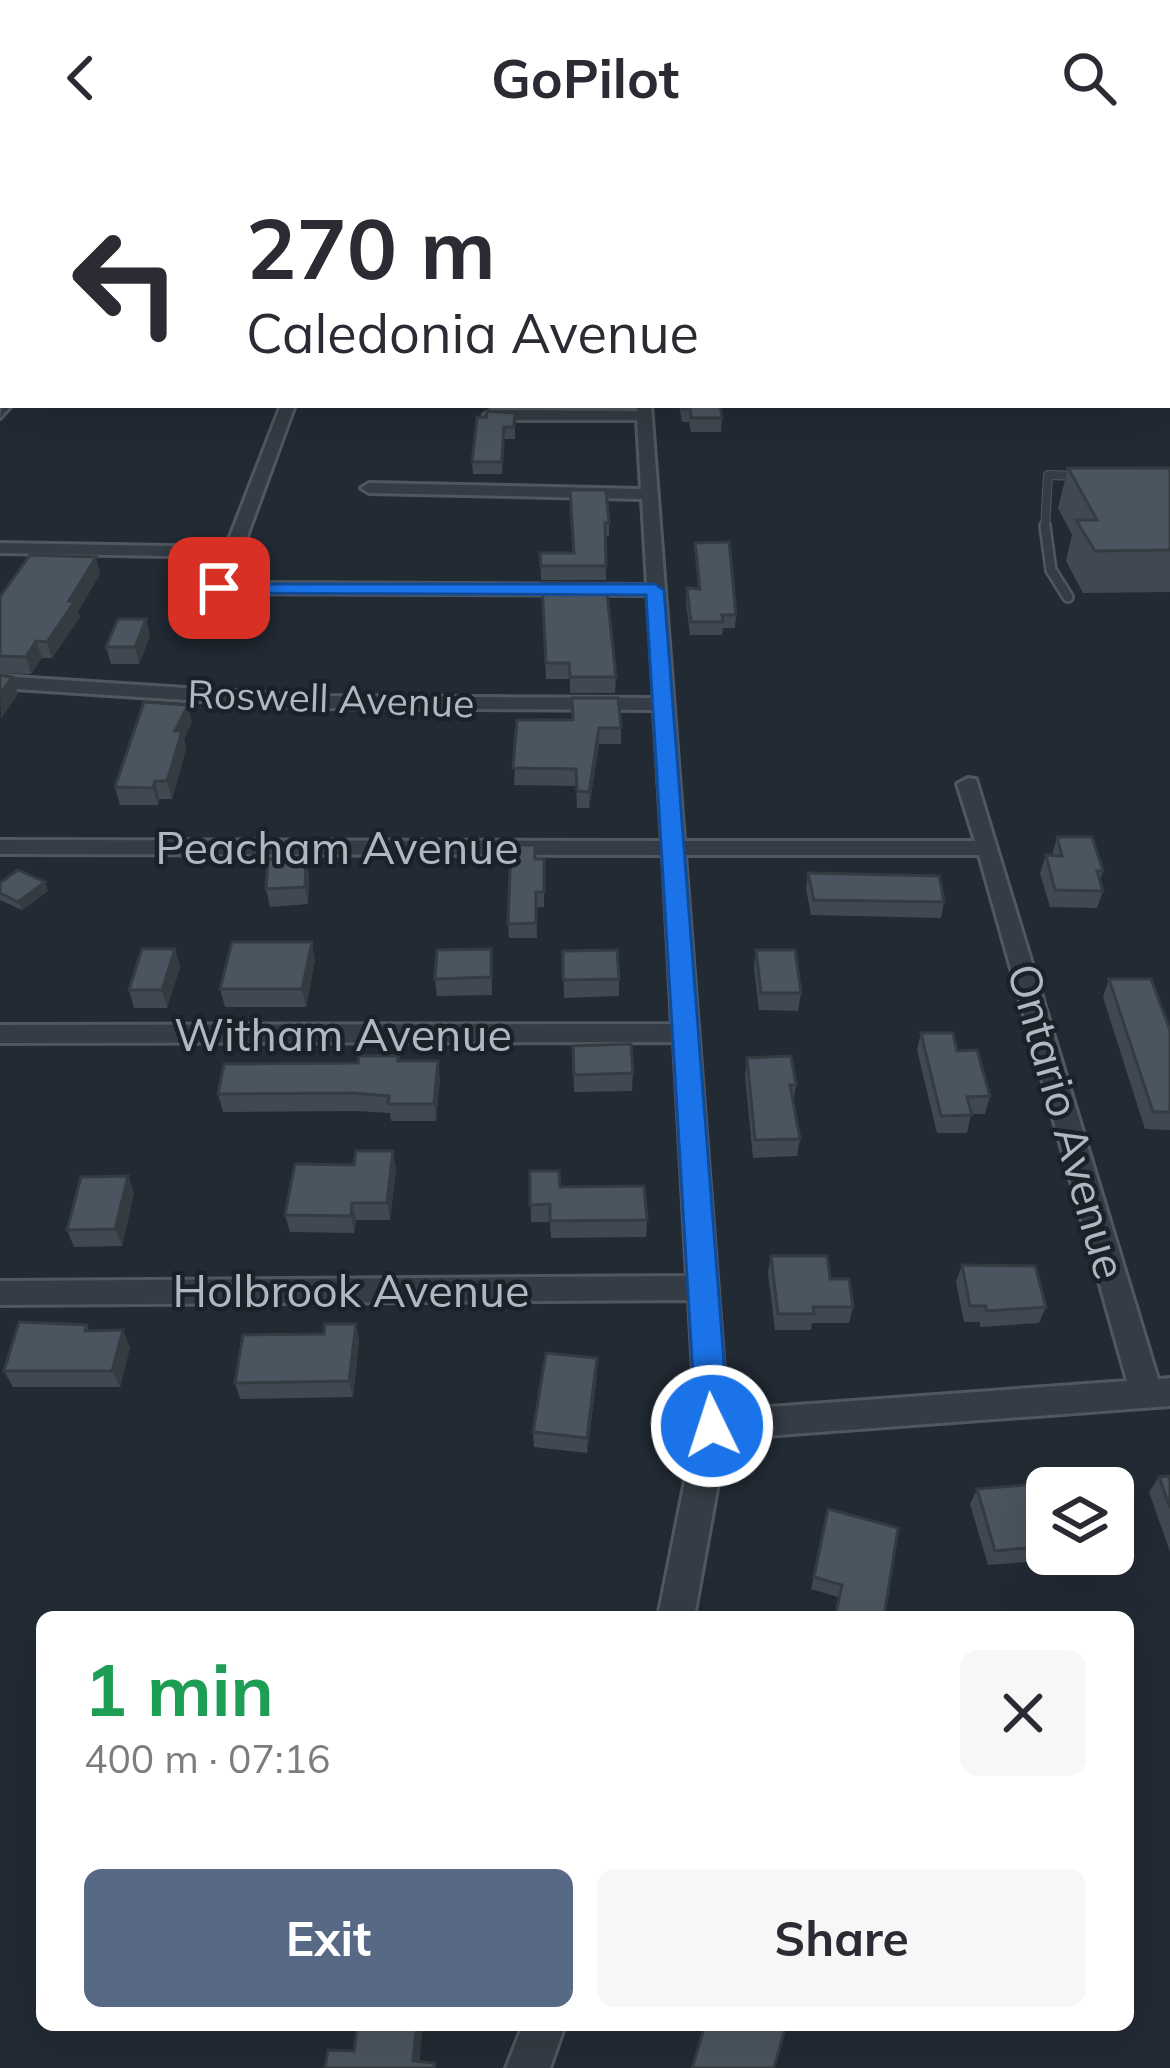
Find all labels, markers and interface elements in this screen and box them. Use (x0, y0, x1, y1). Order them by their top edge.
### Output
text: GoPilot (491, 44, 679, 112)
icon: back (48, 45, 114, 111)
icon: search (1056, 45, 1122, 111)
text: 270 m (246, 195, 496, 300)
icon: left (48, 204, 204, 360)
text: Caledonia Avenue (246, 299, 699, 367)
pin (168, 537, 270, 639)
icon: arrive (186, 555, 252, 621)
street label: Roswell Avenue (187, 669, 475, 727)
street label: Peacham Avenue (155, 819, 519, 875)
street label: Ontario Avenue (996, 957, 1140, 1285)
street label: Witham Avenue (174, 1006, 512, 1062)
street label: Holbrook Avenue (173, 1262, 529, 1318)
position arrow (649, 1363, 775, 1489)
map controls (1026, 1467, 1134, 1575)
button: layers (1026, 1467, 1134, 1575)
text: 1 min (84, 1644, 274, 1734)
button: close (960, 1650, 1086, 1776)
text: 400 m · 07:16 (84, 1734, 330, 1783)
button: Exit (84, 1869, 573, 2007)
button: Share (597, 1869, 1086, 2007)

